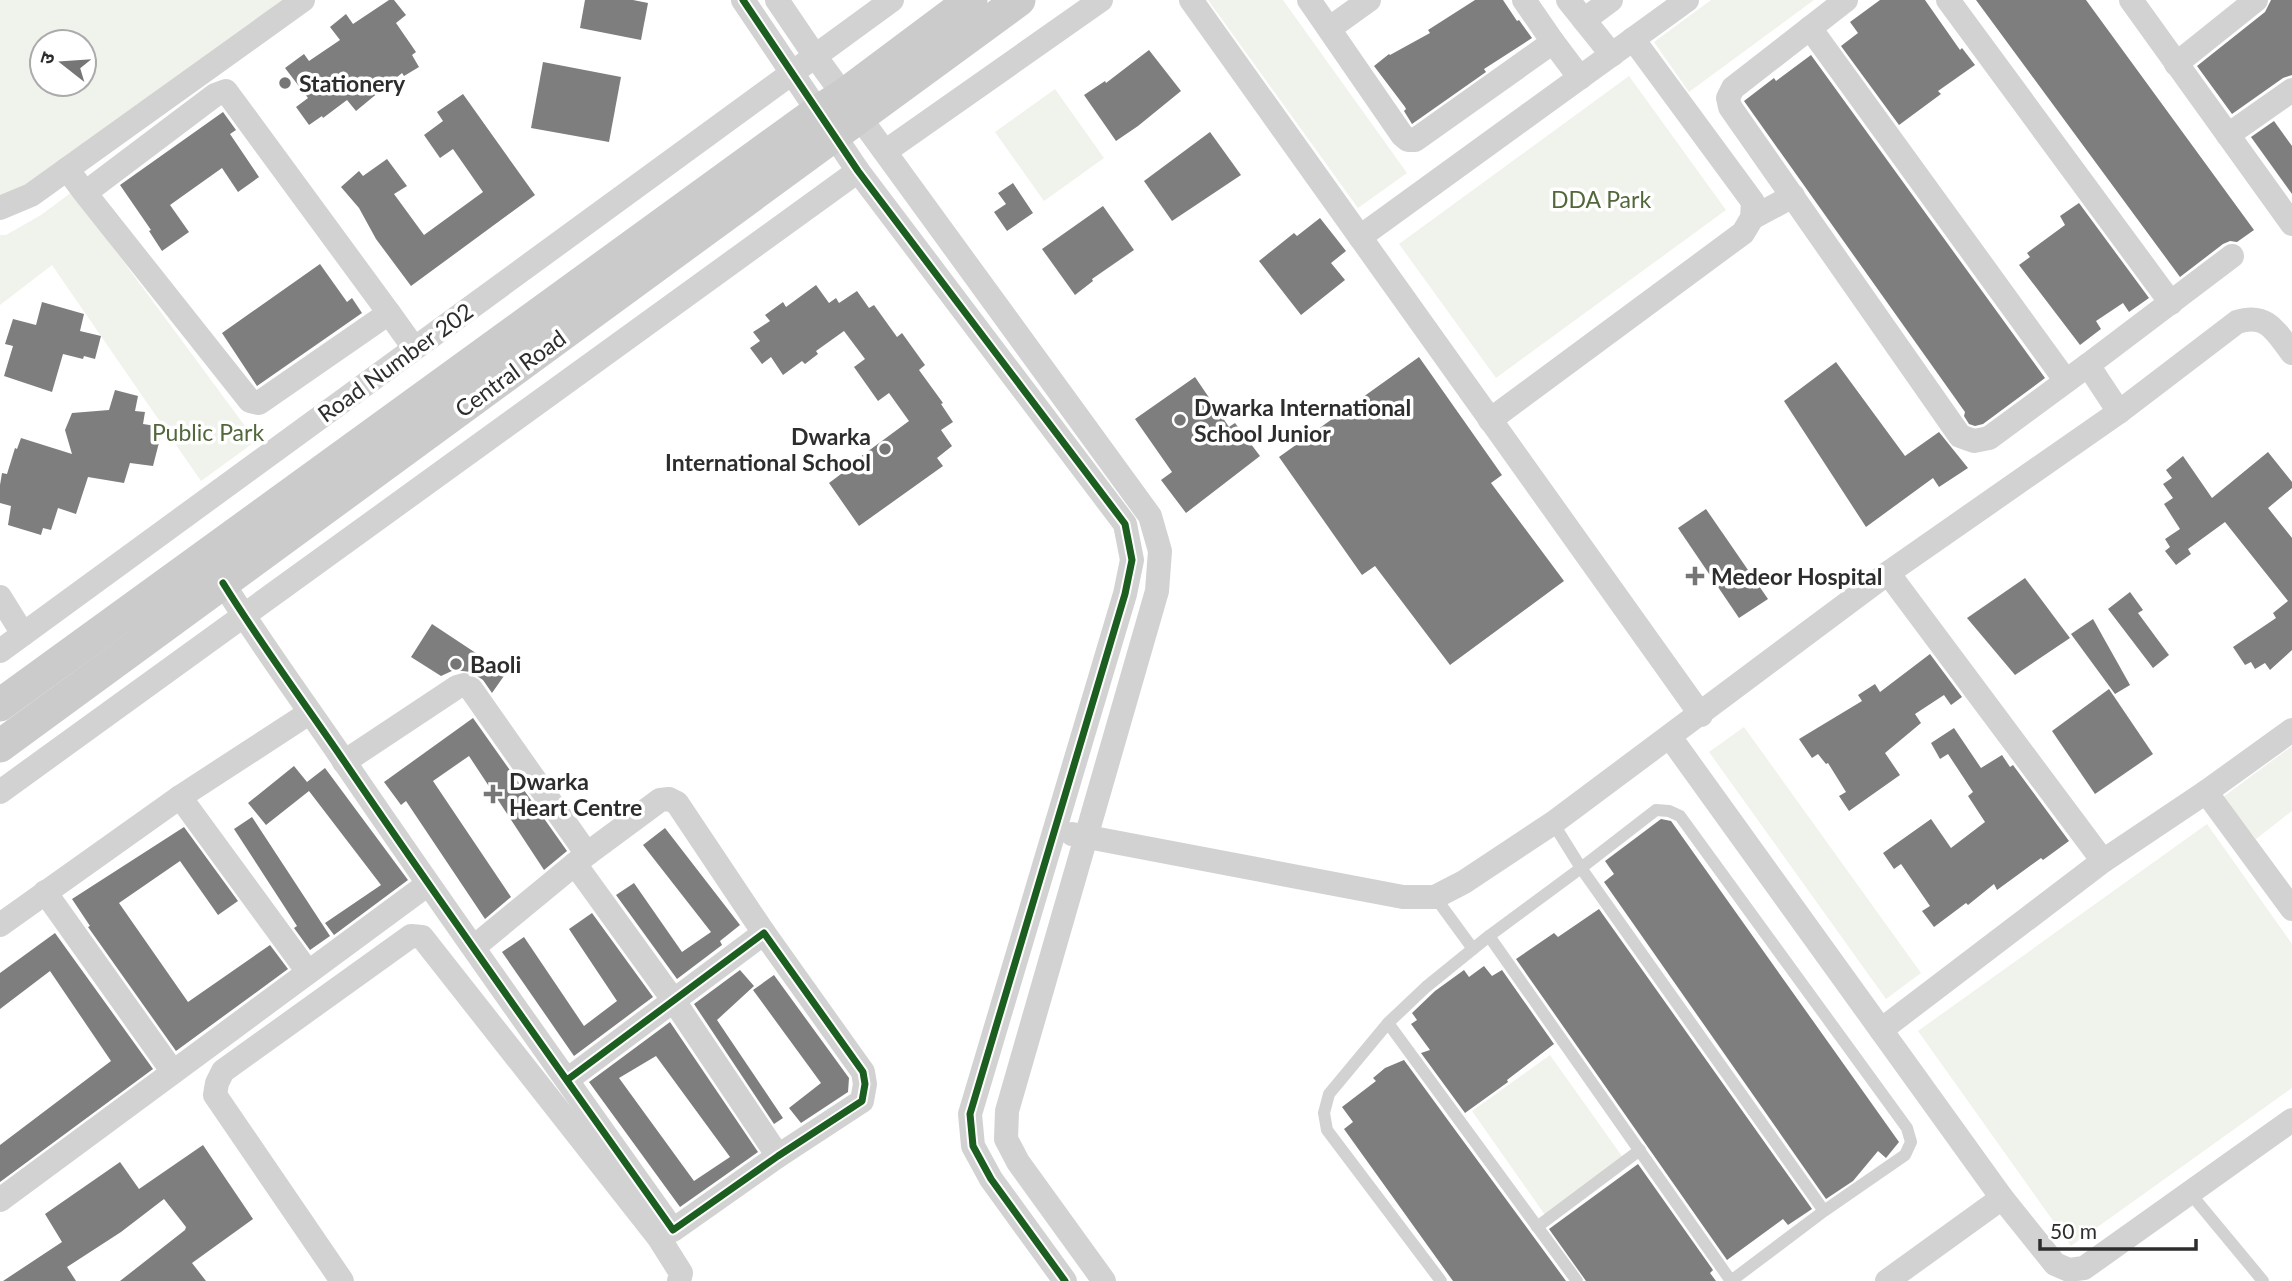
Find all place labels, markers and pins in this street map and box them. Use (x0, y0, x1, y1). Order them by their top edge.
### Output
place label: Stationery (299, 69, 406, 97)
marker: Stationery (277, 75, 293, 91)
place label: Dwarka International School Junior (1194, 393, 1411, 447)
marker: Dwarka International School Junior (1172, 412, 1188, 428)
place label: Dwarka International School (665, 422, 871, 476)
marker: Dwarka International School (877, 441, 893, 457)
place label: Medeor Hospital (1711, 562, 1882, 590)
marker: Medeor Hospital (1685, 566, 1705, 586)
place label: Baoli (470, 650, 521, 678)
marker: Baoli (448, 656, 464, 672)
place label: Dwarka Heart Centre (509, 767, 642, 821)
marker: Dwarka Heart Centre (483, 784, 503, 804)

